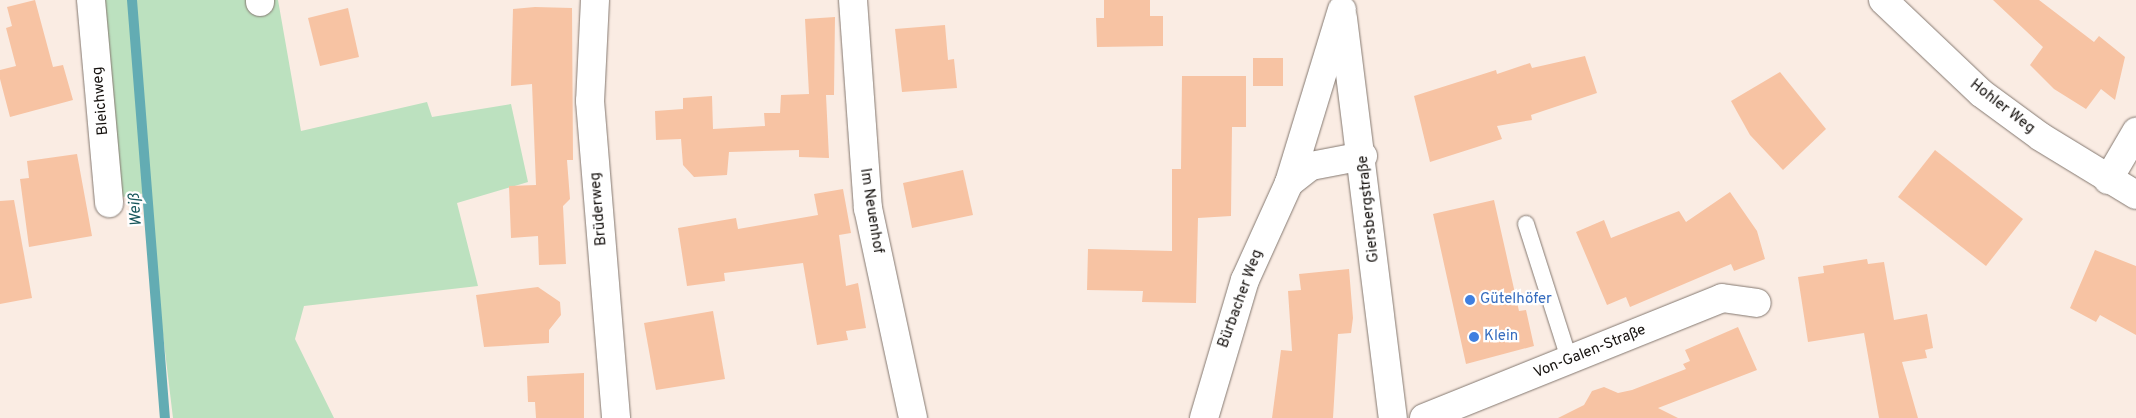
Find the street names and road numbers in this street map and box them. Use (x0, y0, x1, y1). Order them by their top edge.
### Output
street label: Bleichweg (89, 66, 113, 136)
street label: Hohler Weg (1966, 76, 2038, 138)
street label: Giersbergstraße (1354, 155, 1384, 263)
street label: Im Neuenhof (855, 167, 887, 255)
street label: Brüderweg (587, 171, 611, 247)
street label: Bürbacher Weg (1215, 247, 1267, 351)
street label: Von-Galen-Straße (1531, 321, 1649, 383)

